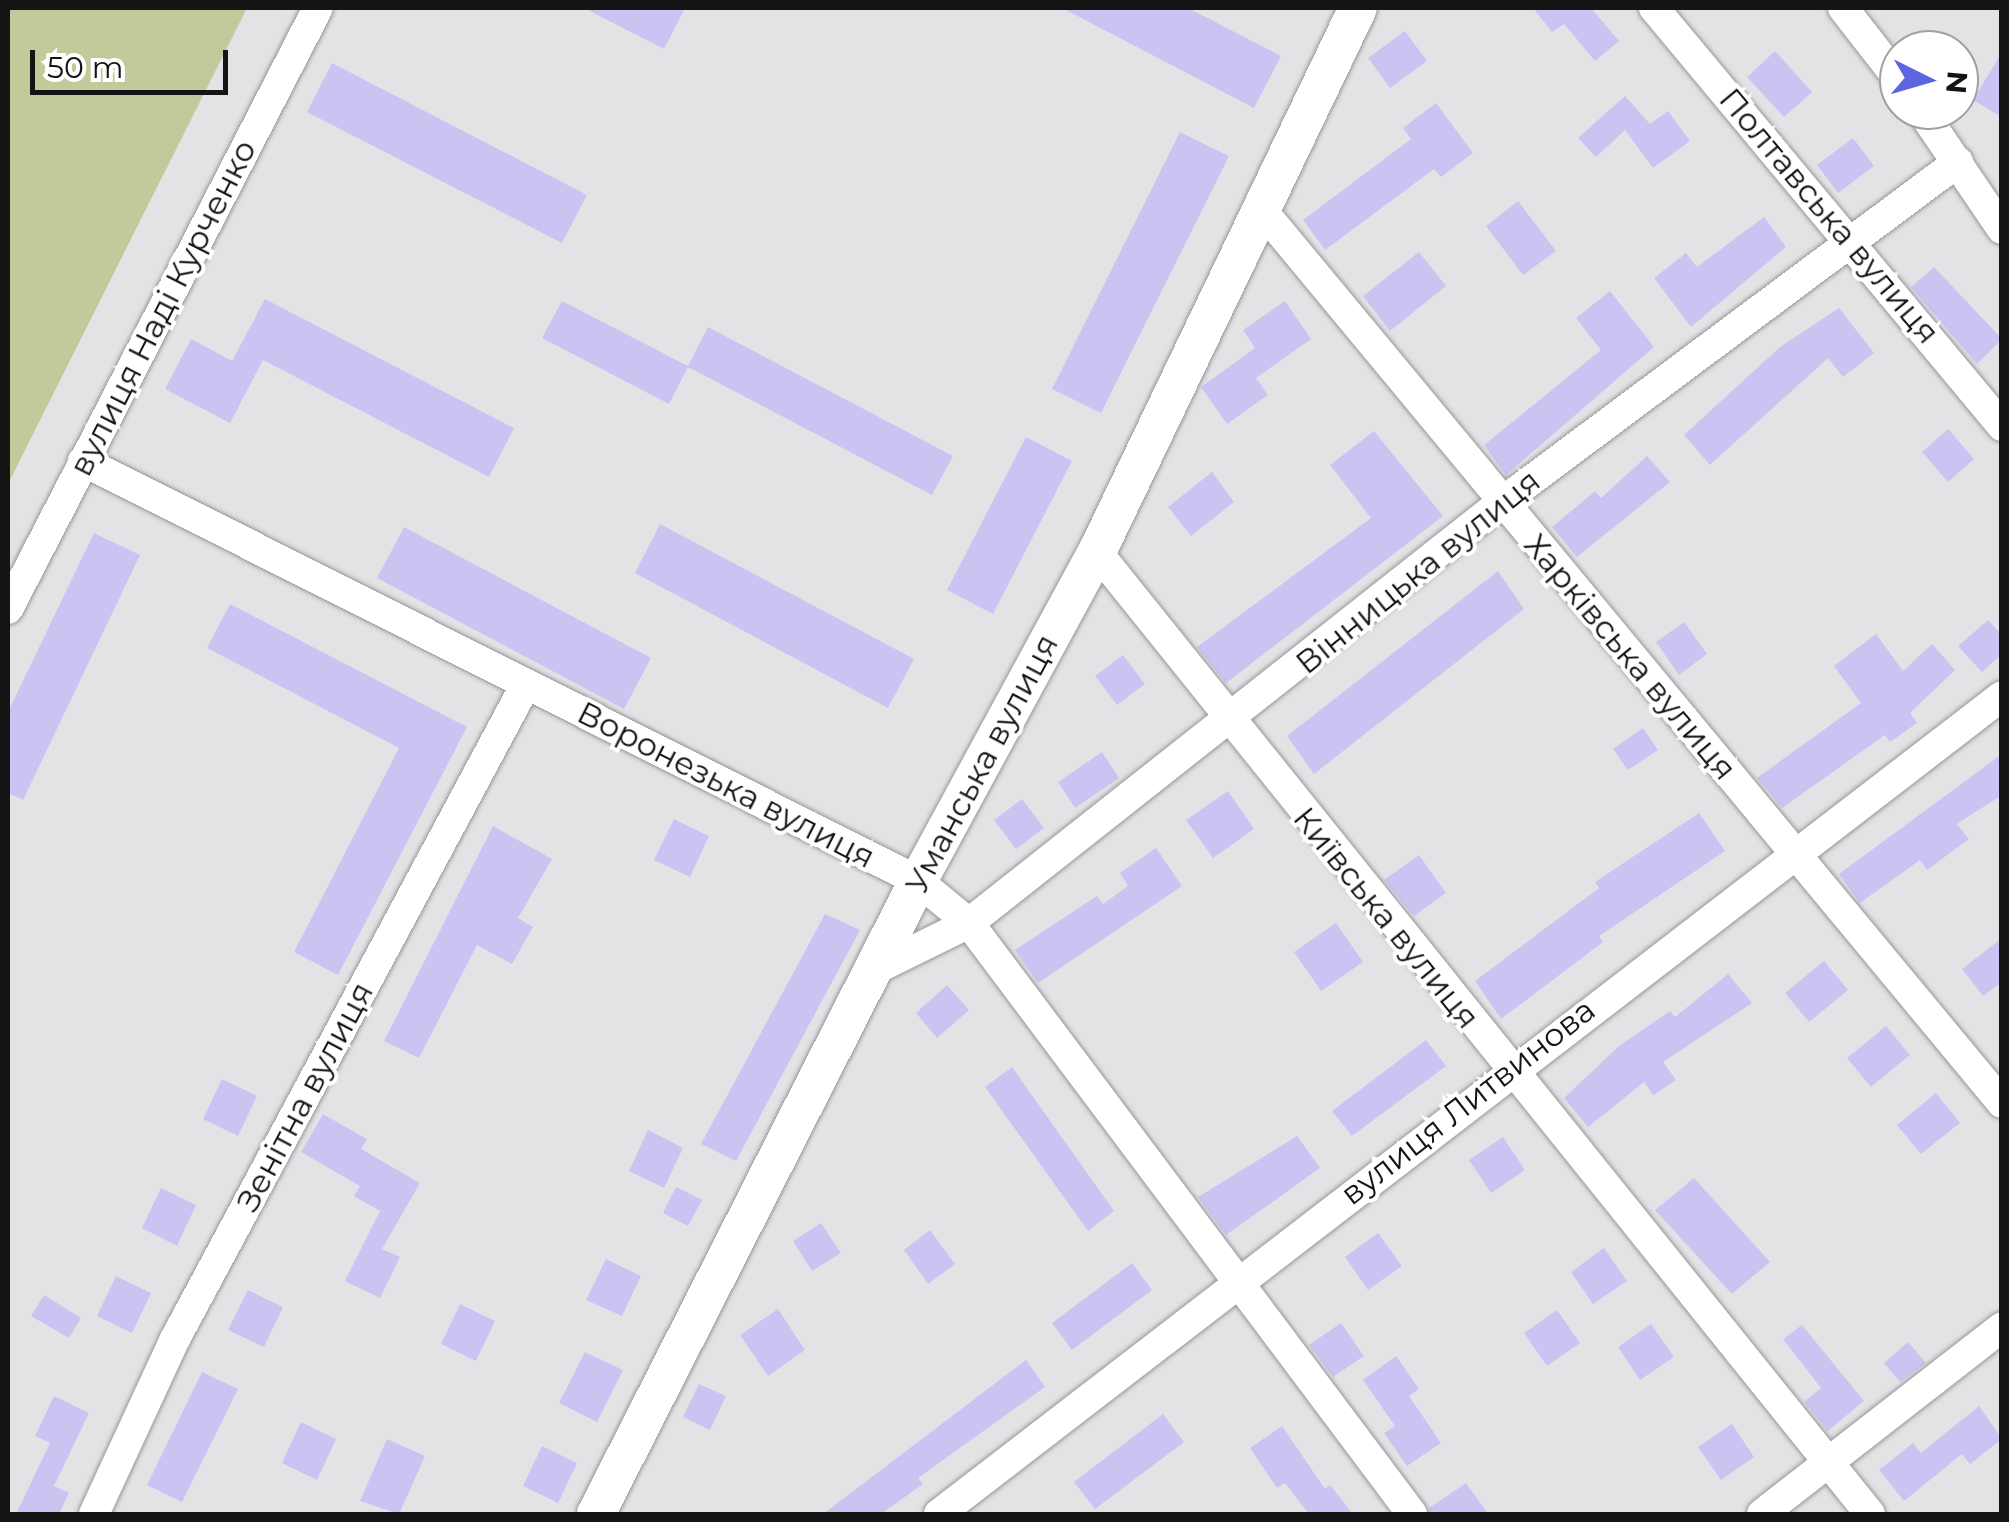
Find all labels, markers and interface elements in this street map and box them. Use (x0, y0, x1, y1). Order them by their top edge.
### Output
scale bar (35, 30, 232, 92)
north arrow (1879, 30, 1979, 130)
text: 50 m (47, 49, 124, 86)
text: N (1939, 70, 1975, 95)
street label: Полтавська вулиця (1711, 80, 1947, 352)
street label: вулиця Наді Курченко (62, 134, 264, 482)
street label: Вінницька вулиця (1288, 462, 1548, 682)
street label: Харківська вулиця (1516, 526, 1744, 788)
street label: Уманська вулиця (898, 628, 1066, 900)
street label: Воронезька вулиця (571, 693, 881, 877)
street label: Київська вулиця (1285, 800, 1487, 1036)
street label: Зенітна вулиця (228, 976, 382, 1218)
street label: вулиця Литвинова (1333, 991, 1603, 1213)

